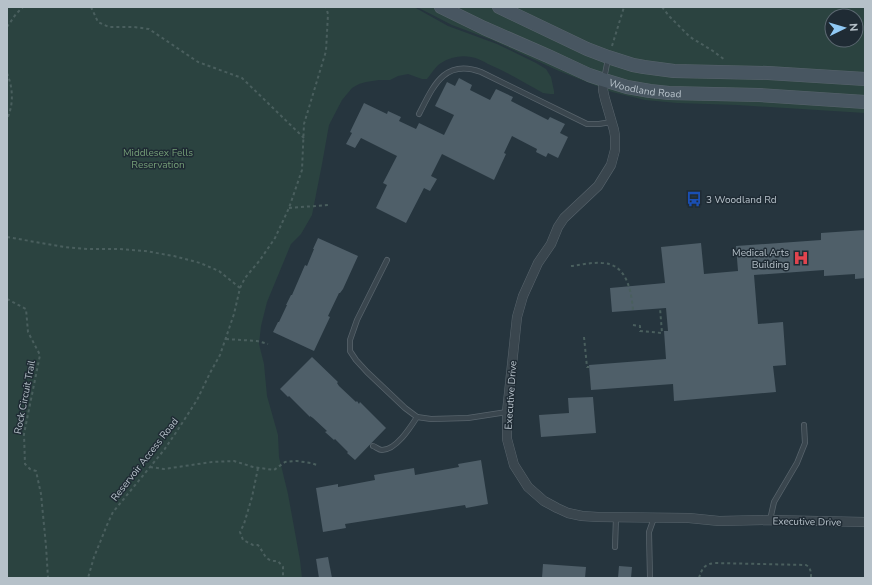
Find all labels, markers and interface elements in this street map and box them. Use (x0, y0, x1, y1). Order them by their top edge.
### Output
north arrow (824, 8, 864, 48)
text: N (846, 22, 861, 32)
street label: Woodland Road (607, 76, 682, 101)
park label: Middlesex Fells Reservation (123, 146, 193, 172)
bus stop icon: 3 Woodland Rd (685, 190, 703, 208)
place label: 3 Woodland Rd (706, 193, 777, 207)
place label: Medical Arts Building (732, 246, 789, 272)
hospital icon: Medical Arts Building (792, 249, 810, 267)
street label: Rock Circuit Trail (11, 359, 39, 435)
street label: Executive Drive (502, 360, 520, 430)
street label: Reservoir Access Road (108, 415, 182, 504)
street label: Executive Drive (772, 514, 842, 530)

